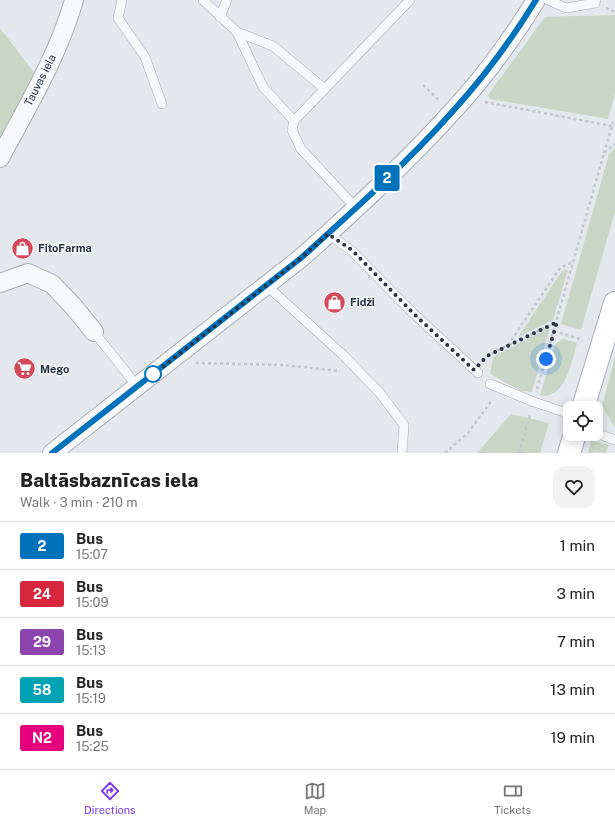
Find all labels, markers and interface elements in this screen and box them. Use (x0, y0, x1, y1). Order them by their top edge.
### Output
street label: Tauvas iela (22, 52, 58, 108)
line badge: 2 (374, 165, 400, 191)
text: 2 (383, 170, 391, 186)
shop icon: FitoFarma (10, 235, 36, 261)
place label: FitoFarma (38, 242, 92, 254)
shop icon: Fidži (322, 289, 348, 315)
place label: Fidži (350, 296, 375, 308)
your location (536, 349, 556, 369)
supermarket icon: Mego (12, 356, 38, 382)
place label: Mego (40, 363, 69, 375)
unlabelled marker (144, 365, 162, 383)
map controls (563, 401, 603, 441)
button: locate (563, 401, 603, 441)
button: heart (553, 466, 595, 508)
text: Baltāsbaznīcas iela (20, 469, 198, 491)
text: Walk · 3 min · 210 m (20, 495, 137, 510)
text: Bus (76, 530, 103, 547)
text: 1 min (560, 537, 595, 554)
text: 2 (38, 538, 46, 554)
text: 15:07 (76, 547, 108, 562)
text: Bus (76, 578, 103, 595)
text: 3 min (556, 585, 595, 602)
text: 24 (33, 586, 51, 602)
text: 15:09 (76, 595, 109, 610)
text: Bus (76, 626, 103, 643)
text: 7 min (557, 633, 595, 650)
text: 29 (33, 634, 51, 650)
text: 15:13 (76, 643, 106, 658)
text: Bus (76, 674, 103, 691)
text: 13 min (550, 681, 595, 698)
text: 58 (33, 682, 51, 698)
text: 15:19 (76, 691, 106, 706)
text: Bus (76, 722, 103, 739)
text: 19 min (550, 729, 595, 746)
text: N2 (32, 730, 52, 746)
text: 15:25 (76, 739, 109, 754)
tab: Directions (84, 780, 136, 816)
tab: Map (304, 780, 326, 816)
tab: Tickets (494, 780, 531, 816)

